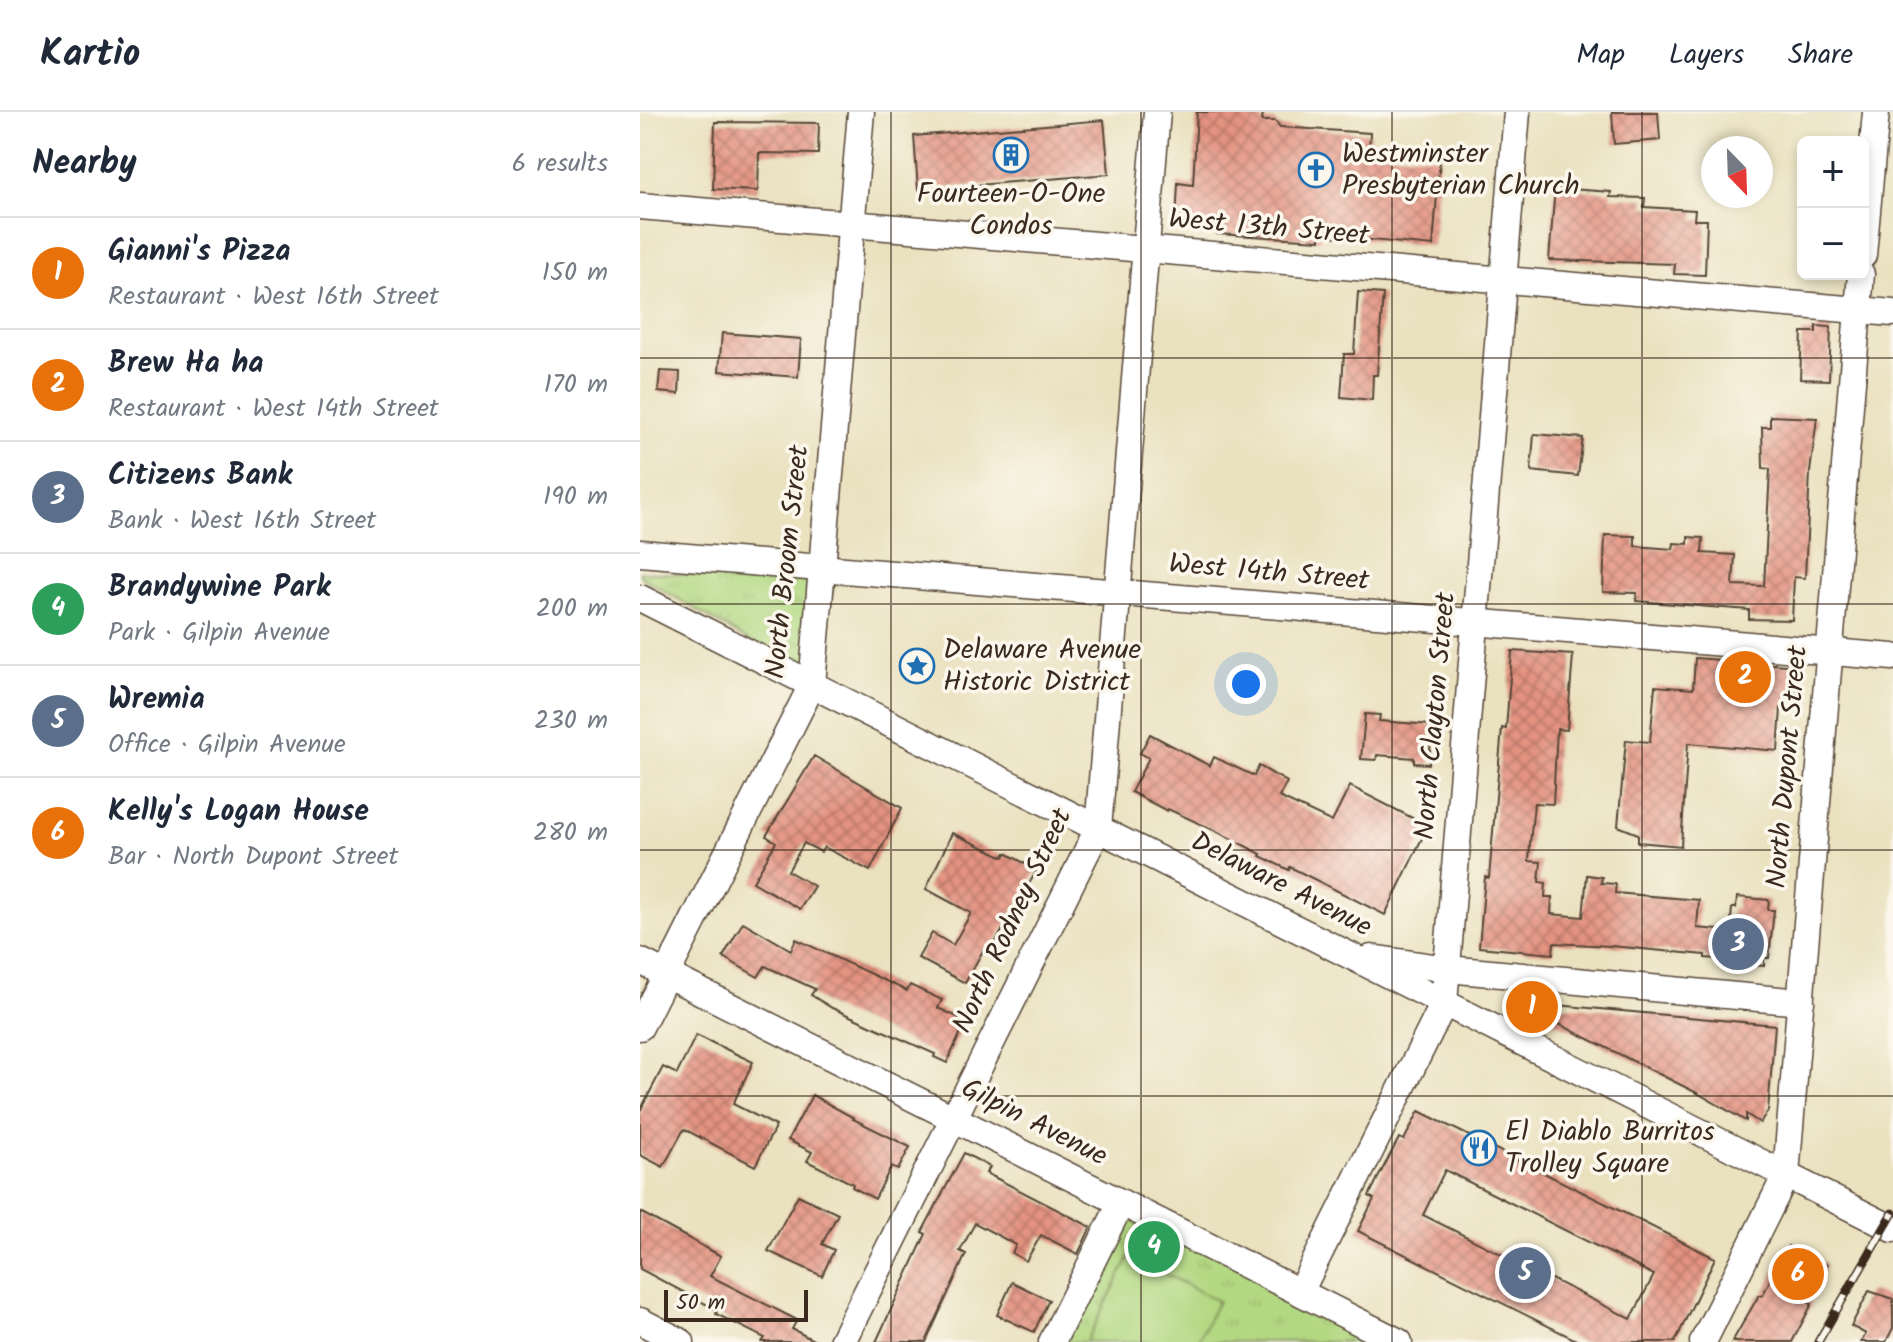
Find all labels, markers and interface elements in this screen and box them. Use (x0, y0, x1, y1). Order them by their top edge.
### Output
text: Kartio (40, 25, 140, 85)
text: Map (1576, 33, 1625, 78)
text: Layers (1669, 33, 1744, 78)
text: Share (1788, 33, 1853, 78)
place label: Westminster Presbyterian Church (1342, 132, 1579, 209)
building icon: Fourteen-O-One Condos (992, 136, 1030, 174)
north arrow (1701, 136, 1773, 208)
map controls (1797, 136, 1869, 280)
button: + (1797, 136, 1869, 208)
text: Nearby (32, 137, 137, 191)
text: 6 results (512, 143, 608, 185)
church icon: Westminster Presbyterian Church (1297, 151, 1335, 189)
place label: Fourteen-O-One Condos (917, 172, 1106, 249)
street label: West 13th Street (1167, 197, 1372, 259)
button: − (1797, 208, 1869, 280)
text: Gianni's Pizza (108, 228, 291, 276)
text: 1 (54, 252, 62, 294)
text: 150 m (542, 252, 608, 294)
text: Restaurant · West 16th Street (108, 276, 439, 318)
text: Brew Ha ha (108, 340, 264, 388)
text: 2 (50, 364, 66, 406)
text: 170 m (544, 364, 608, 406)
text: Restaurant · West 14th Street (108, 388, 439, 430)
street label: North Broom Street (753, 442, 823, 681)
text: Citizens Bank (108, 452, 292, 500)
text: 3 (51, 476, 65, 518)
text: 190 m (543, 476, 608, 518)
text: Bank · West 16th Street (108, 500, 376, 542)
street label: West 14th Street (1167, 542, 1372, 604)
text: Brandywine Park (108, 564, 331, 612)
text: 4 (51, 588, 65, 630)
text: 200 m (536, 588, 608, 630)
street label: North Clayton Street (1403, 589, 1469, 842)
text: Park · Gilpin Avenue (108, 612, 330, 654)
place label: Delaware Avenue Historic District (943, 628, 1142, 705)
street label: North Dupont Street (1755, 643, 1821, 890)
place icon: Delaware Avenue Historic District (898, 647, 936, 685)
pin: 2 (1719, 647, 1771, 707)
your location (1226, 664, 1266, 704)
text: Wremia (108, 676, 205, 724)
text: 5 (51, 700, 65, 742)
text: 230 m (534, 700, 608, 742)
text: Office · Gilpin Avenue (108, 724, 346, 766)
text: Kelly's Logan House (108, 788, 369, 836)
street label: North Rodney Street (941, 800, 1085, 1041)
text: 6 (51, 812, 65, 854)
text: 280 m (533, 812, 608, 854)
street label: Delaware Avenue (1182, 820, 1380, 950)
text: Bar · North Dupont Street (108, 836, 399, 878)
pin: 3 (1712, 914, 1764, 974)
pin: 1 (1506, 977, 1558, 1037)
street label: Gilpin Avenue (953, 1067, 1116, 1179)
place label: El Diablo Burritos Trolley Square (1505, 1110, 1715, 1187)
restaurant icon: El Diablo Burritos Trolley Square (1460, 1129, 1498, 1167)
pin: 4 (1128, 1217, 1180, 1277)
pin: 5 (1499, 1243, 1551, 1303)
pin: 6 (1772, 1244, 1824, 1304)
scale bar (664, 1286, 808, 1322)
text: 50 m (676, 1286, 725, 1321)

